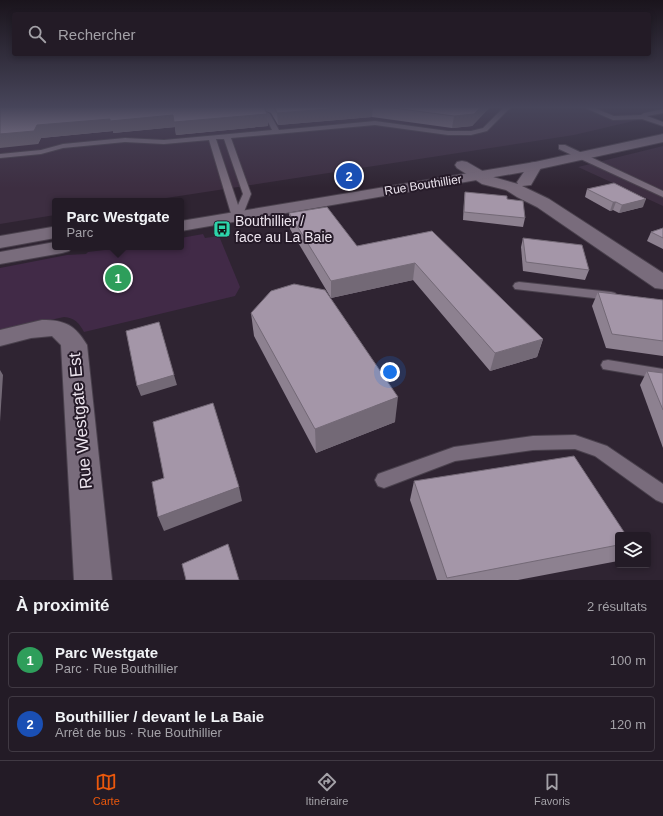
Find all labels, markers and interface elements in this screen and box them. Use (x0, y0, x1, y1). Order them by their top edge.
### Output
search box (12, 12, 651, 56)
icon: search (26, 23, 48, 45)
text: Rechercher (58, 26, 136, 43)
pin: 2 (336, 161, 362, 191)
street label: Rue Bouthillier (383, 172, 463, 198)
popup (52, 198, 184, 250)
text: Parc Westgate (66, 208, 170, 225)
place label: Bouthillier / face au La Baie (235, 213, 333, 245)
bus stop icon: Bouthillier / face au La Baie (212, 219, 232, 239)
text: Parc (66, 225, 93, 240)
pin: 1 (105, 263, 131, 293)
street label: Rue Westgate Est (65, 352, 96, 490)
your location (380, 362, 400, 382)
map controls (615, 532, 651, 568)
button: layers (615, 532, 651, 568)
text: À proximité (16, 596, 110, 615)
text: 2 résultats (587, 599, 647, 614)
text: Parc Westgate (55, 644, 158, 661)
text: 1 (26, 653, 34, 668)
text: 100 m (610, 653, 646, 668)
text: Parc · Rue Bouthillier (55, 661, 178, 676)
text: Bouthillier / devant le La Baie (55, 708, 264, 725)
text: 2 (26, 717, 34, 732)
text: 120 m (610, 717, 646, 732)
text: Arrêt de bus · Rue Bouthillier (55, 725, 222, 740)
tab: Carte (93, 771, 120, 807)
tab: Itinéraire (306, 771, 348, 807)
tab: Favoris (534, 771, 570, 807)

